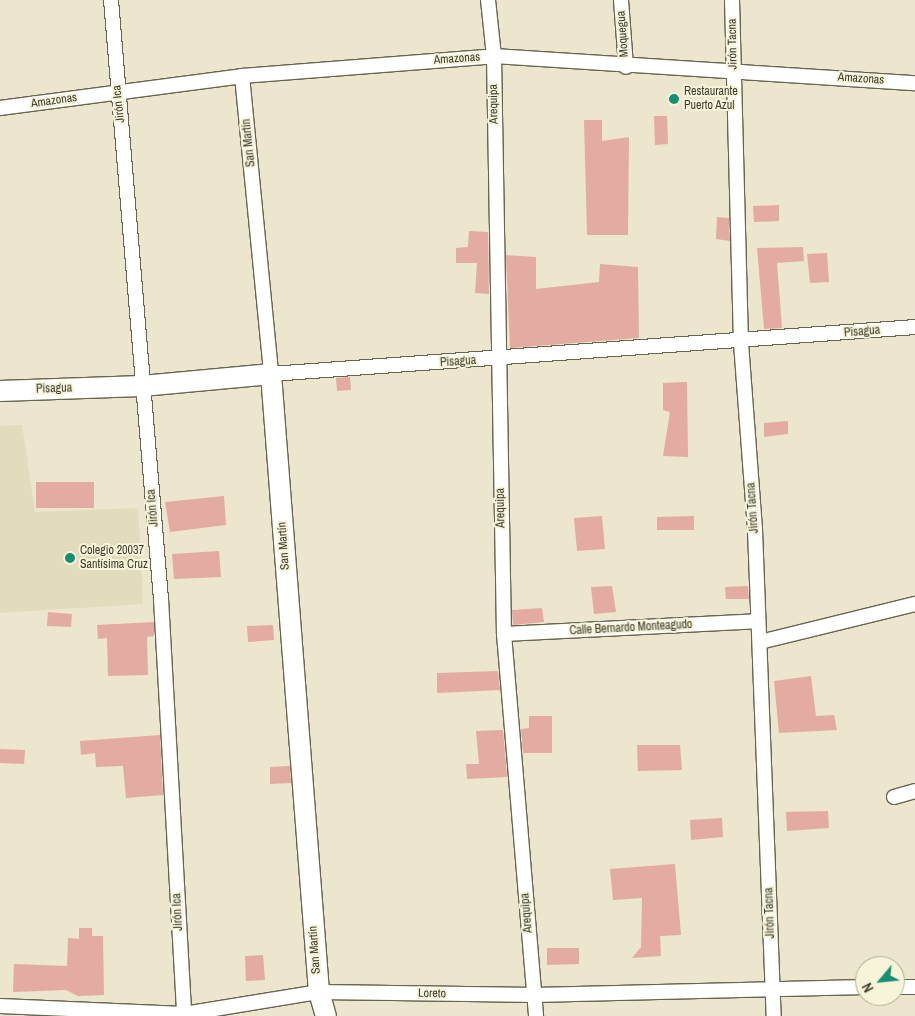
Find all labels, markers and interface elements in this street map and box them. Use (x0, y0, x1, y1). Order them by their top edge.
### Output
street label: Moquegua (614, 10, 632, 58)
street label: Jirón Tacna (725, 18, 741, 70)
street label: Amazonas (433, 50, 481, 68)
street label: Amazonas (837, 70, 885, 88)
street label: Jirón Ica (110, 84, 128, 124)
street label: Arequipa (486, 84, 502, 124)
place label: Restaurante Puerto Azul (684, 85, 738, 113)
street label: Amazonas (30, 91, 78, 111)
marker: Restaurante Puerto Azul (668, 93, 680, 105)
street label: San Martín (239, 118, 259, 168)
street label: Pisagua (843, 323, 881, 341)
street label: Pisagua (439, 354, 477, 370)
street label: Pisagua (36, 381, 72, 397)
street label: Jirón Tacna (744, 482, 762, 534)
street label: Arequipa (493, 488, 509, 528)
street label: Jirón Ica (144, 489, 162, 527)
street label: San Martín (275, 521, 293, 571)
place label: Colegio 20037 Santísima Cruz (80, 544, 148, 572)
marker: Colegio 20037 Santísima Cruz (64, 552, 76, 564)
street label: Calle Bernardo Monteagudo (569, 618, 693, 638)
street label: Jirón Tacna (762, 887, 778, 939)
street label: Arequipa (518, 892, 536, 934)
street label: Jirón Ica (170, 893, 186, 931)
street label: San Martín (306, 925, 324, 975)
north arrow (855, 956, 905, 1006)
text: N (858, 980, 878, 995)
street label: Loreto (418, 987, 446, 1001)

